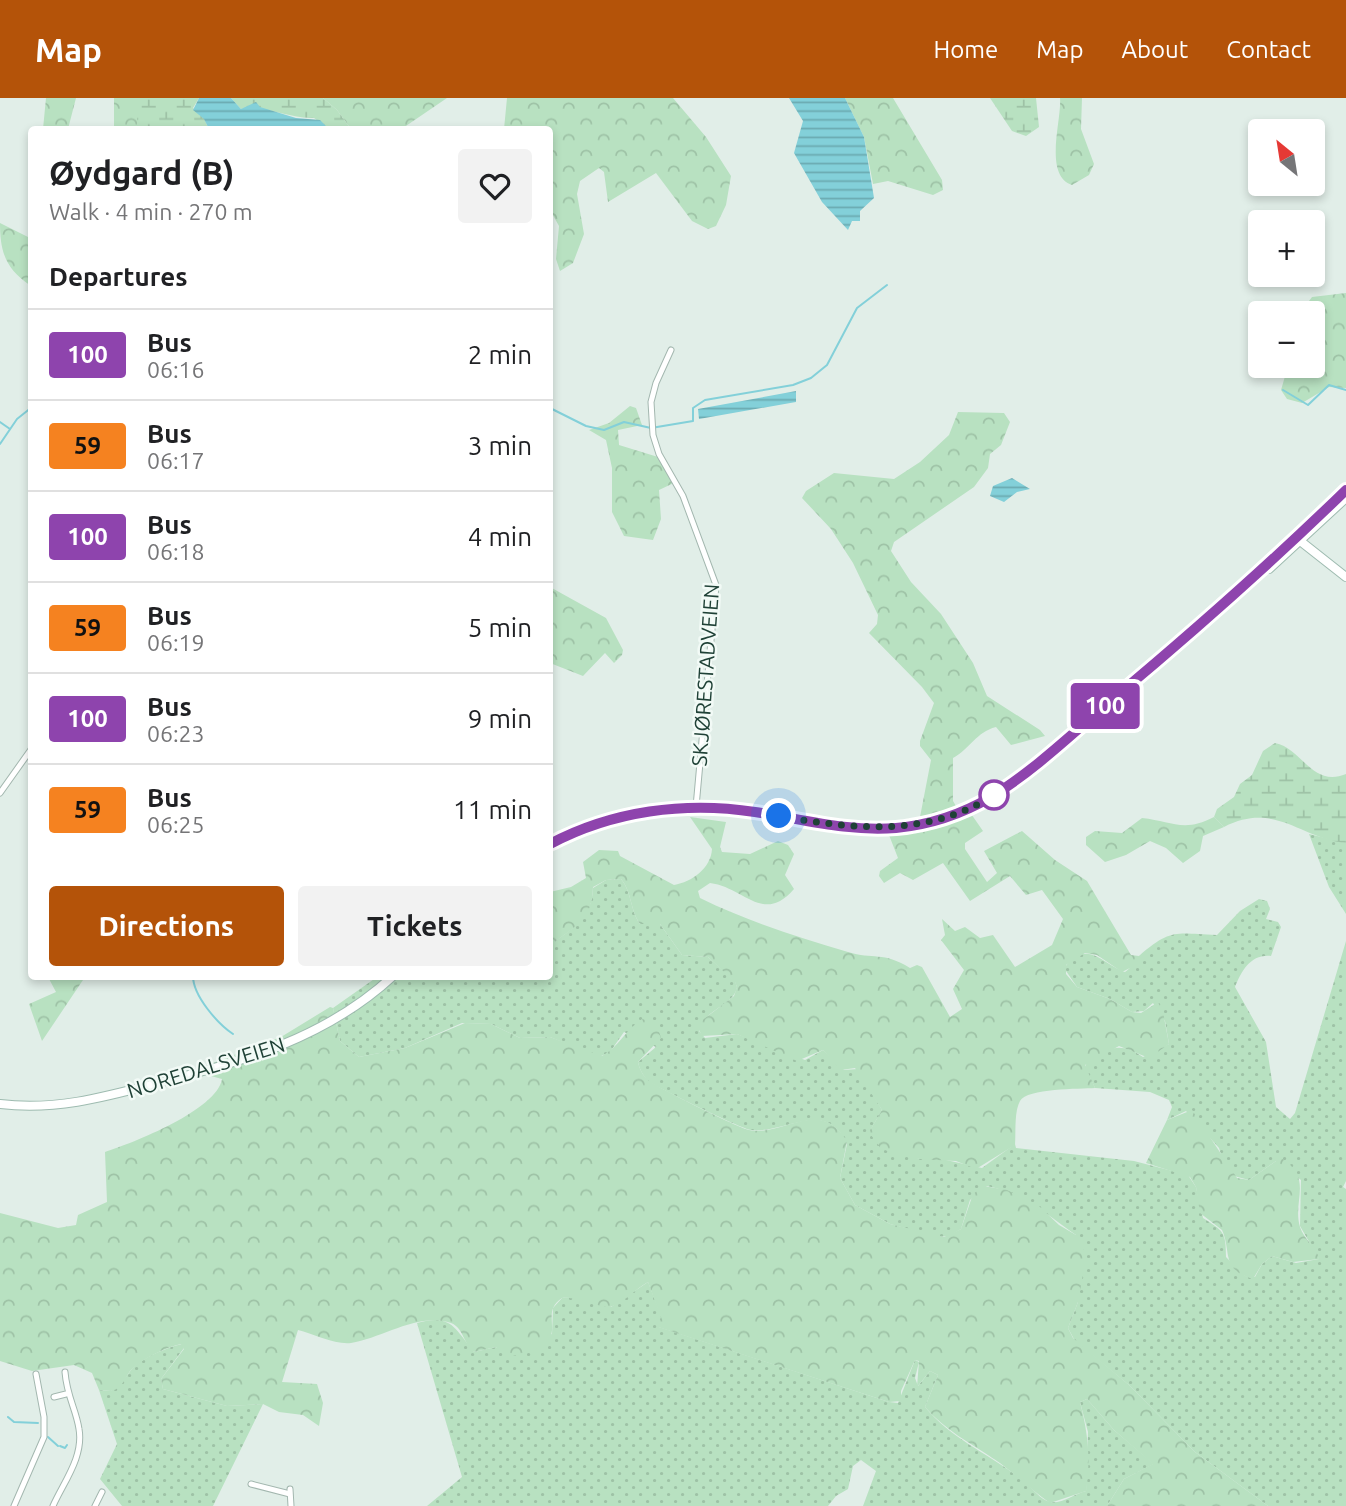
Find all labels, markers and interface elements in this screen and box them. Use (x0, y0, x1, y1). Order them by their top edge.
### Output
text: Map (35, 31, 102, 68)
text: Home (933, 36, 998, 63)
text: Map (1036, 36, 1083, 63)
text: About (1121, 36, 1188, 63)
text: Contact (1226, 36, 1311, 63)
north arrow (1248, 119, 1325, 196)
map controls (1248, 119, 1325, 378)
button: heart (458, 149, 532, 223)
text: Øydgard (B) (49, 154, 234, 191)
text: Walk · 4 min · 270 m (49, 199, 253, 224)
button: + (1248, 210, 1325, 287)
text: Departures (49, 262, 187, 291)
button: − (1248, 301, 1325, 378)
text: Bus (147, 328, 192, 357)
text: 2 min (468, 340, 532, 369)
text: 100 (67, 341, 108, 368)
text: 06:16 (147, 357, 205, 382)
text: Bus (147, 419, 192, 448)
text: 3 min (468, 431, 532, 460)
text: 59 (74, 432, 101, 459)
text: 06:17 (147, 448, 205, 473)
text: Bus (147, 510, 192, 539)
text: 4 min (468, 522, 532, 551)
text: 100 (67, 523, 108, 550)
text: 06:18 (147, 539, 205, 564)
street label: SKJØRESTADVEIEN (687, 583, 723, 767)
text: Bus (147, 601, 192, 630)
text: 5 min (468, 613, 532, 642)
text: 59 (74, 614, 101, 641)
text: 06:19 (147, 630, 205, 655)
line badge: 100 (1065, 683, 1145, 729)
text: Bus (147, 692, 192, 721)
text: 100 (1085, 692, 1125, 719)
text: 9 min (468, 704, 532, 733)
text: 100 (67, 705, 108, 732)
text: 06:23 (147, 721, 205, 746)
unlabelled marker (979, 780, 1009, 810)
text: Bus (147, 783, 192, 812)
text: 11 min (453, 795, 532, 824)
text: 59 (74, 796, 101, 823)
your location (761, 798, 796, 833)
text: 06:25 (147, 812, 205, 837)
button: Directions (49, 886, 284, 966)
button: Tickets (298, 886, 532, 966)
street label: NOREDALSVEIEN (124, 1032, 287, 1102)

